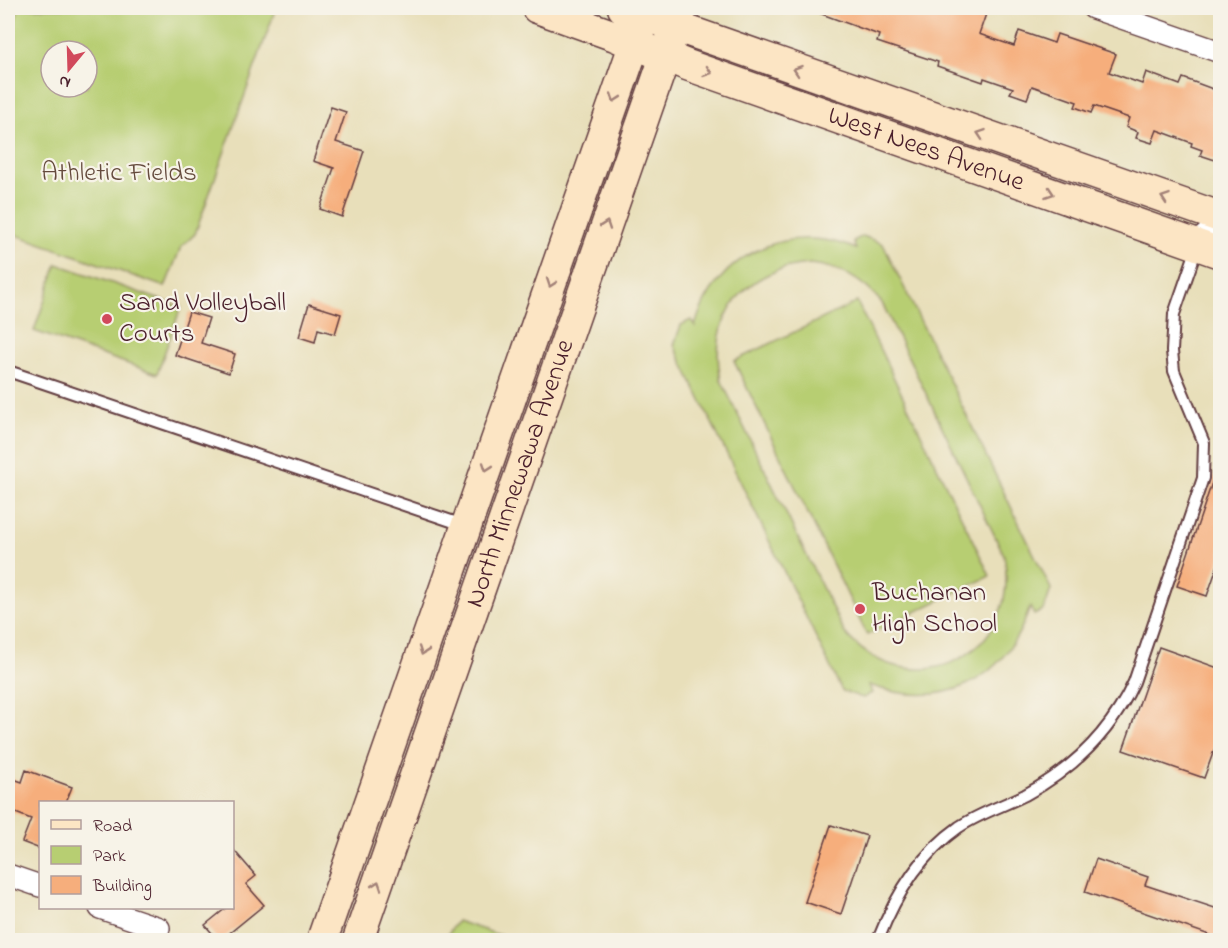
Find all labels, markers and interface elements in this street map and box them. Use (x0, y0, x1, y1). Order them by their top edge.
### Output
north arrow (39, 39, 99, 99)
one-way arrow (792, 64, 803, 77)
one-way arrow (702, 65, 713, 78)
text: N (56, 68, 74, 94)
one-way arrow (610, 92, 622, 103)
street label: West Nees Avenue (822, 97, 1031, 202)
one-way arrow (976, 128, 987, 141)
park label: Athletic Fields (41, 154, 197, 193)
one-way arrow (1044, 185, 1055, 198)
one-way arrow (1160, 193, 1171, 205)
one-way arrow (599, 220, 612, 231)
one-way arrow (546, 277, 558, 288)
place label: Sand Volleyball Courts (119, 284, 286, 354)
marker: Sand Volleyball Courts (100, 312, 114, 326)
street label: North Minnewawa Avenue (456, 333, 585, 613)
one-way arrow (482, 461, 495, 472)
place label: Buchanan High School (871, 574, 997, 644)
marker: Buchanan High School (853, 602, 867, 616)
one-way arrow (418, 645, 430, 656)
legend (39, 801, 234, 909)
text: Road (93, 814, 132, 840)
text: Park (93, 844, 126, 870)
text: Building (92, 874, 152, 901)
one-way arrow (369, 880, 382, 891)

